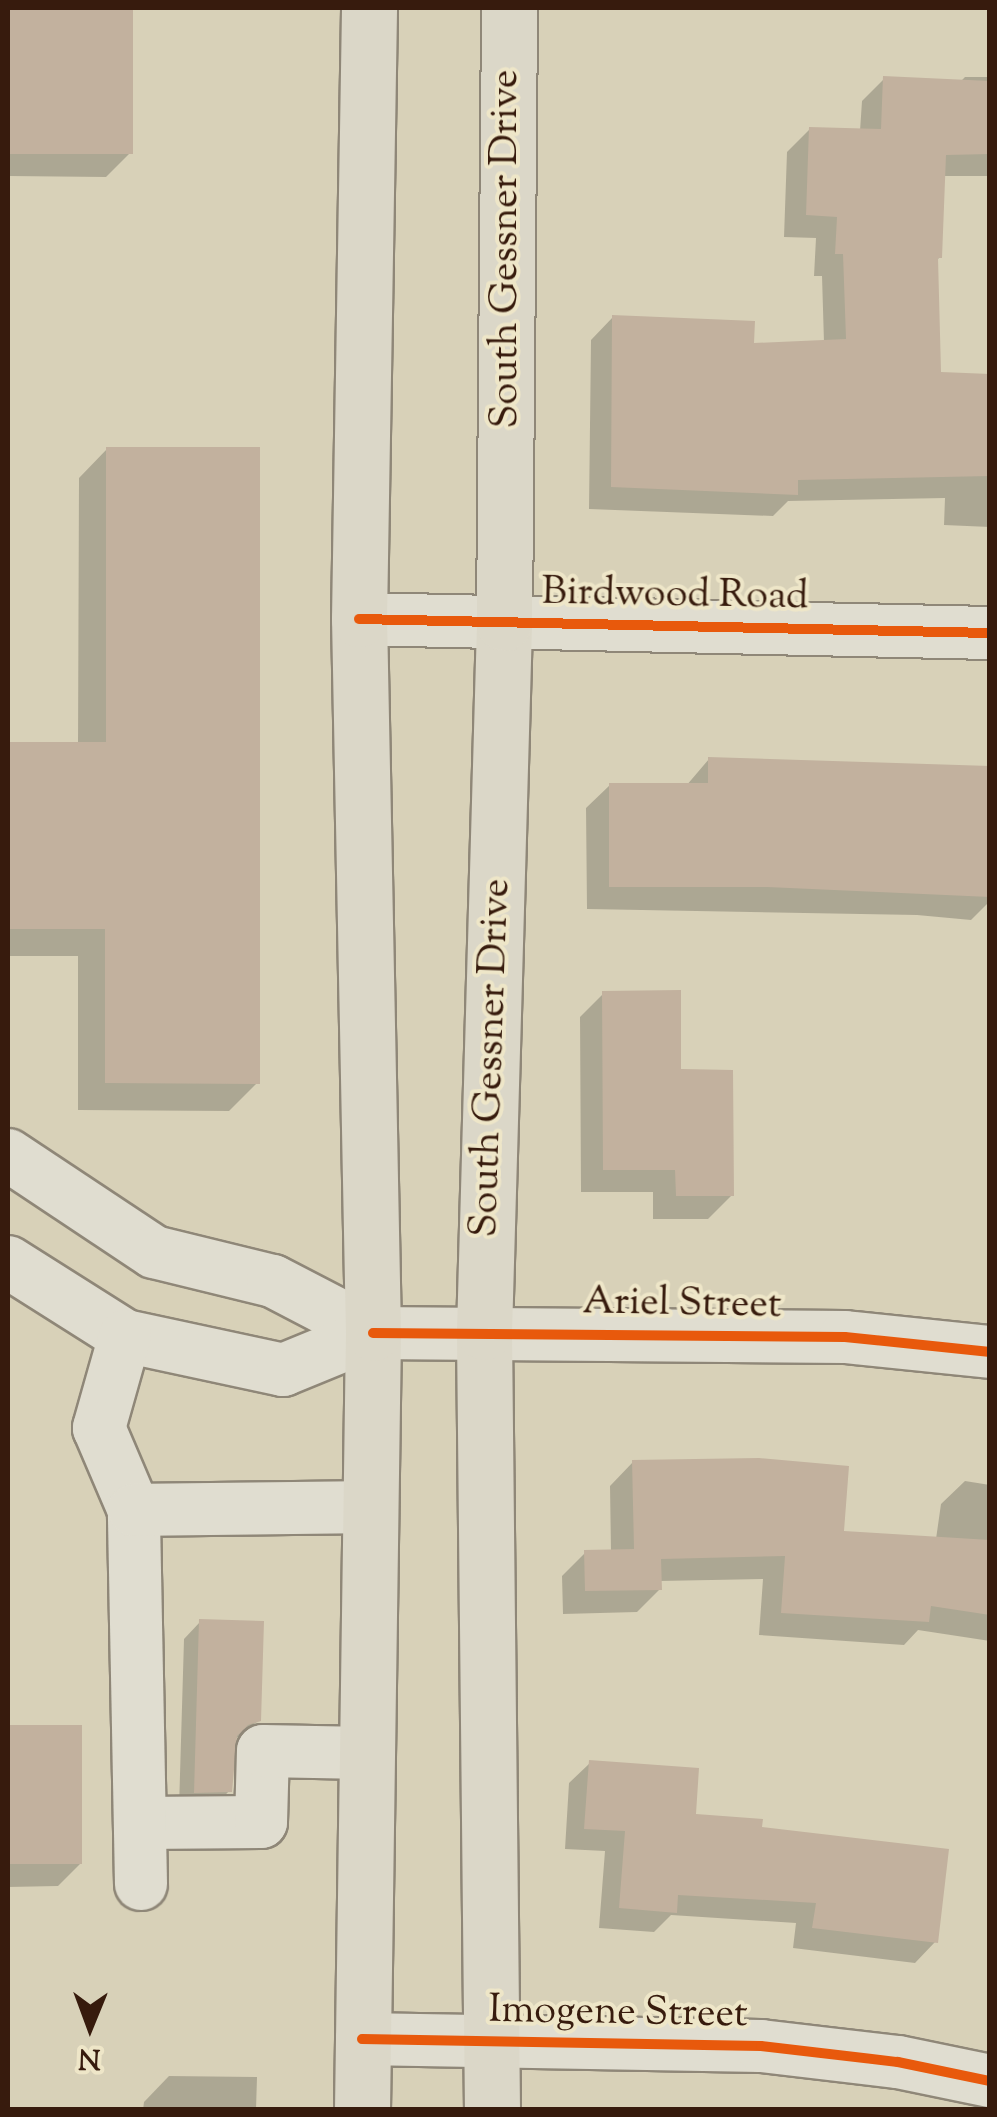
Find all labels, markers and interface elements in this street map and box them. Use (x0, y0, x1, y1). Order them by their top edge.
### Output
street label: South Gessner Drive (483, 70, 531, 428)
street label: Birdwood Road (541, 570, 809, 622)
street label: South Gessner Drive (462, 878, 522, 1238)
street label: Ariel Street (582, 1279, 782, 1331)
north arrow (40, 1977, 140, 2077)
street label: Imogene Street (488, 1988, 748, 2040)
text: N (78, 2037, 101, 2077)

